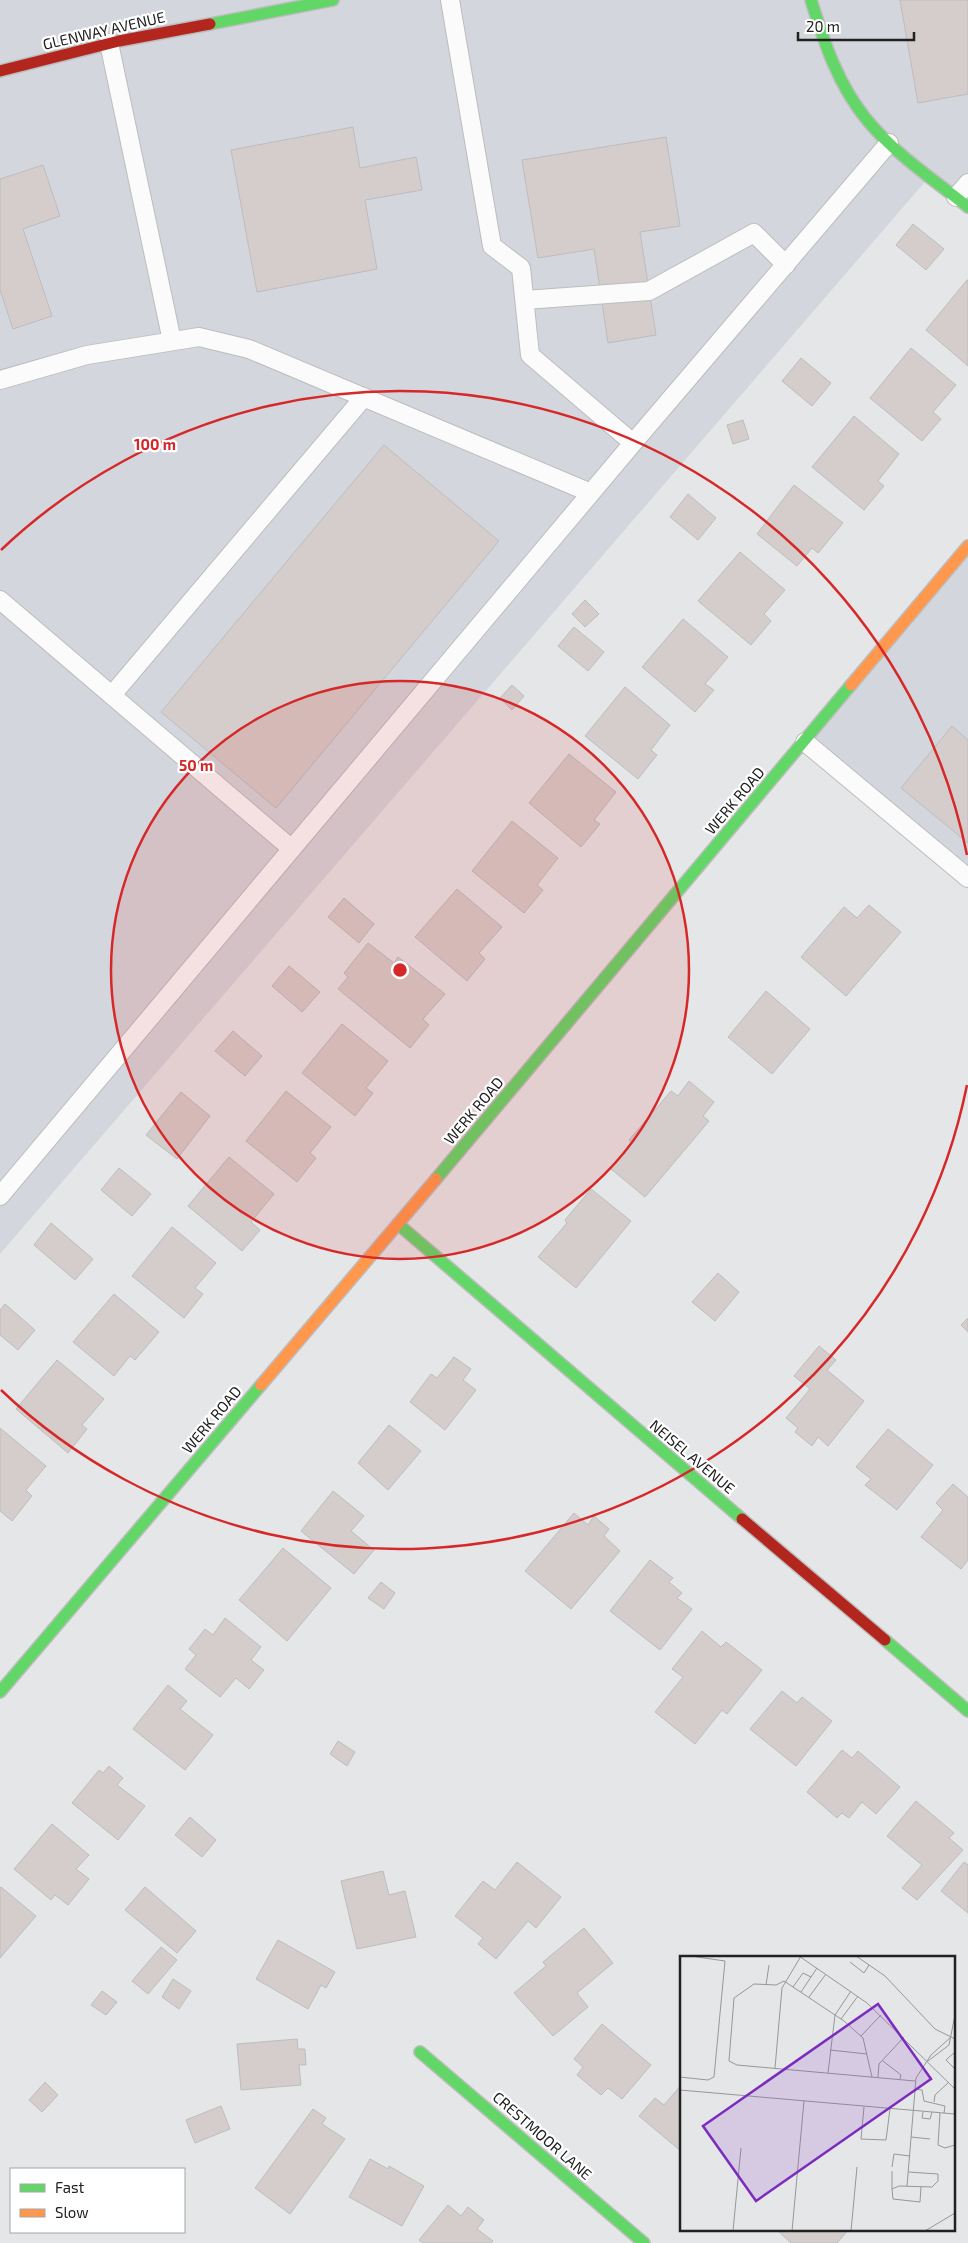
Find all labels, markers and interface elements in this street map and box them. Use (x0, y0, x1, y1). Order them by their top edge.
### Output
street label: GLENWAY AVENUE (41, 7, 167, 53)
scale bar (798, 10, 914, 42)
text: 20 m (806, 17, 840, 35)
text: 100 m (134, 435, 176, 453)
text: 50 m (179, 756, 213, 774)
street label: WERK ROAD (701, 763, 768, 838)
centre of rings (391, 961, 409, 979)
street label: WERK ROAD (440, 1073, 507, 1148)
street label: WERK ROAD (178, 1382, 245, 1457)
street label: NEISEL AVENUE (646, 1415, 739, 1497)
inset map (680, 1956, 956, 2230)
street label: CRESTMOOR LANE (490, 2087, 596, 2183)
legend (10, 2168, 185, 2233)
text: Fast (55, 2178, 85, 2196)
text: Slow (55, 2203, 89, 2221)

